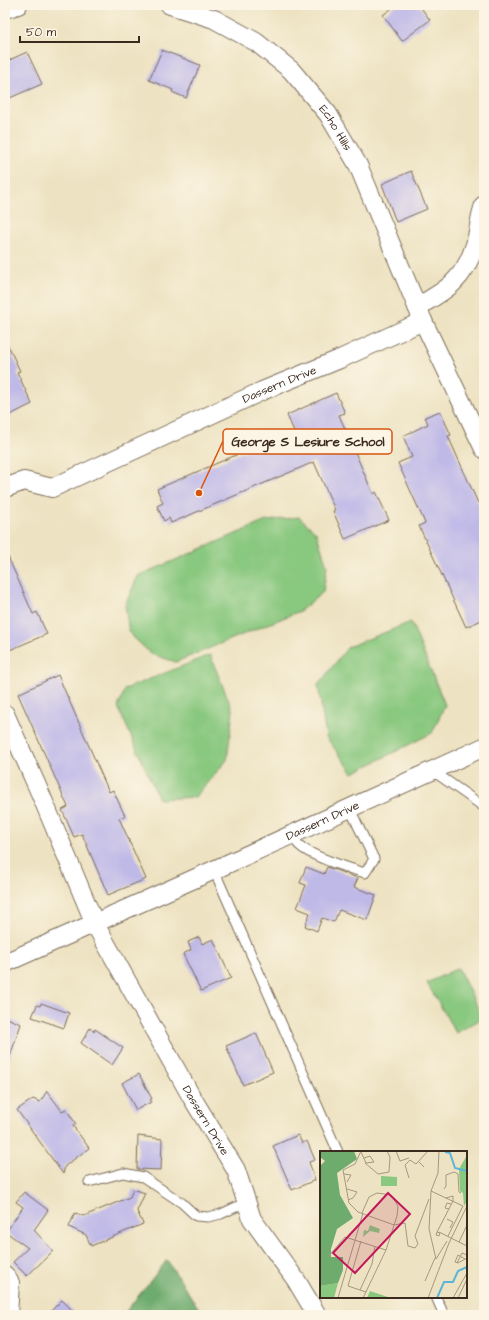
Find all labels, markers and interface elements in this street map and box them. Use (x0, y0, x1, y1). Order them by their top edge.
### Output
scale bar (20, 18, 139, 44)
text: 50 m (26, 24, 57, 41)
street label: Echo Hills (315, 101, 356, 154)
street label: Dassern Drive (239, 361, 319, 407)
callout: George S Lesiure School (223, 429, 392, 454)
text: George S Lesiure School (231, 433, 385, 453)
street label: Dassern Drive (283, 796, 362, 845)
street label: Dassern Drive (178, 1082, 234, 1159)
inset map (320, 1151, 467, 1298)

